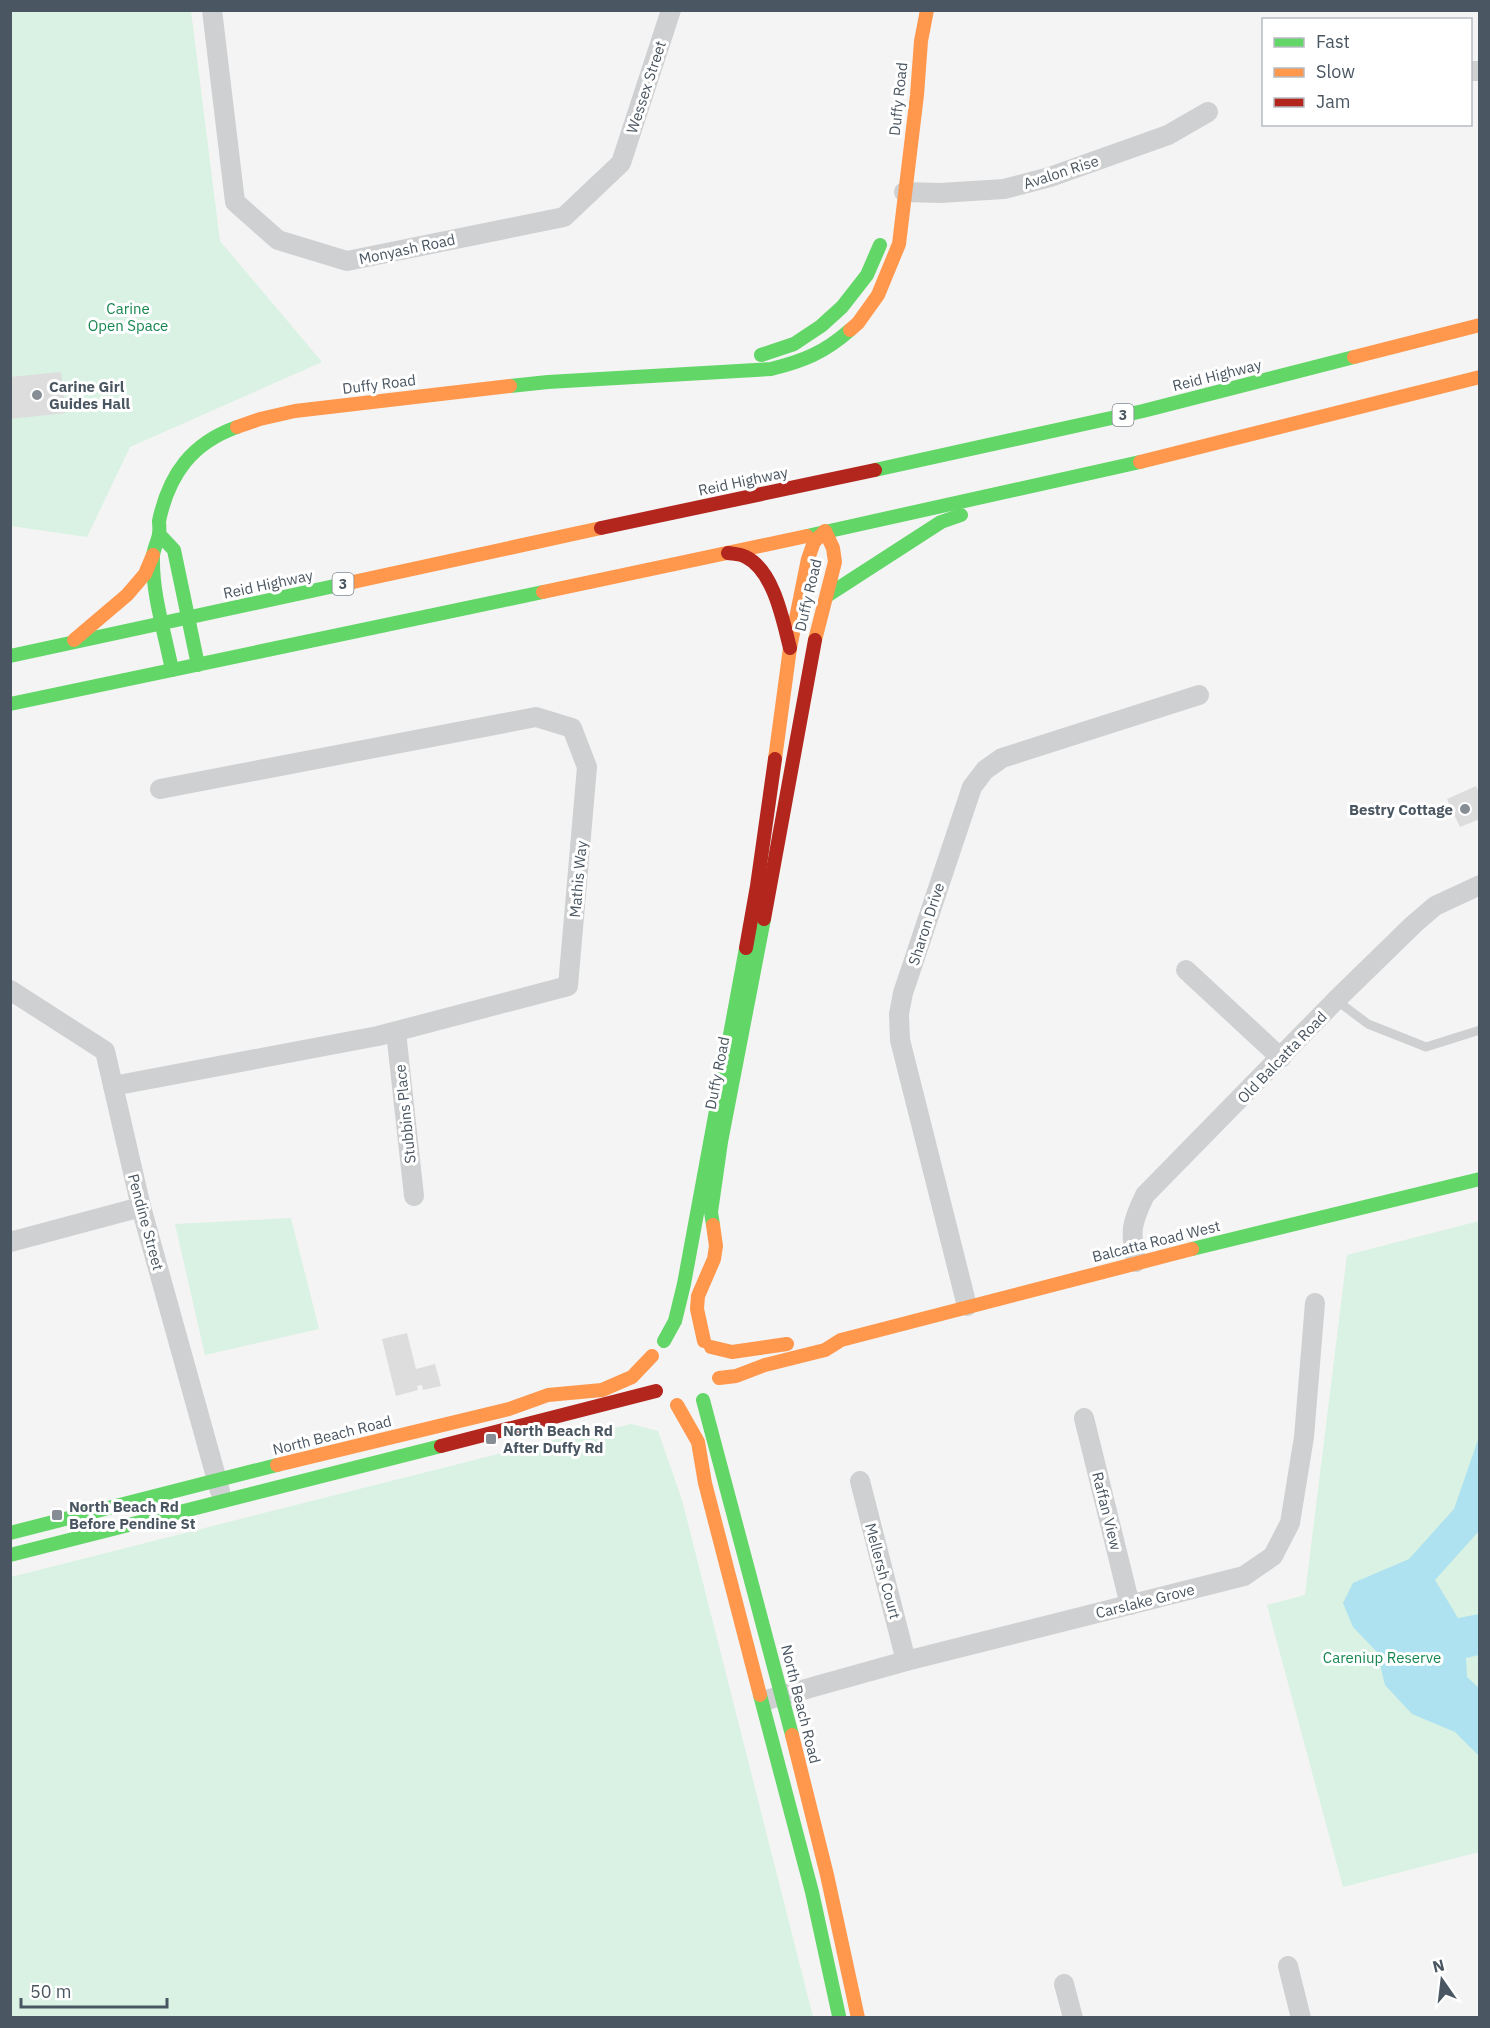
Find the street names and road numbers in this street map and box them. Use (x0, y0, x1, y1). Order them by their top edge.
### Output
street label: Wessex Street (622, 38, 670, 136)
street label: Duffy Road (885, 61, 911, 137)
street label: Avalon Rise (1021, 151, 1101, 193)
street label: Monyash Road (357, 230, 457, 268)
street label: Reid Highway (1170, 355, 1264, 395)
street label: Duffy Road (341, 370, 417, 398)
road number: 3 (1112, 404, 1134, 426)
street label: Reid Highway (696, 462, 790, 500)
street label: Duffy Road (790, 557, 826, 633)
street label: Reid Highway (221, 565, 315, 603)
road number: 3 (332, 573, 354, 595)
street label: Mathis Way (565, 839, 591, 918)
street label: Sharon Drive (904, 880, 948, 968)
street label: Old Balcatta Road (1233, 1007, 1331, 1107)
street label: Duffy Road (701, 1035, 733, 1111)
street label: Stubbins Place (390, 1063, 420, 1165)
street label: Pendine Street (124, 1172, 168, 1272)
street label: Balcatta Road West (1090, 1216, 1222, 1266)
street label: North Beach Road (270, 1411, 394, 1459)
street label: Raffan View (1088, 1470, 1126, 1552)
street label: Mellersh Court (861, 1521, 905, 1621)
street label: Carslake Grove (1094, 1580, 1196, 1622)
street label: North Beach Road (777, 1642, 825, 1766)

